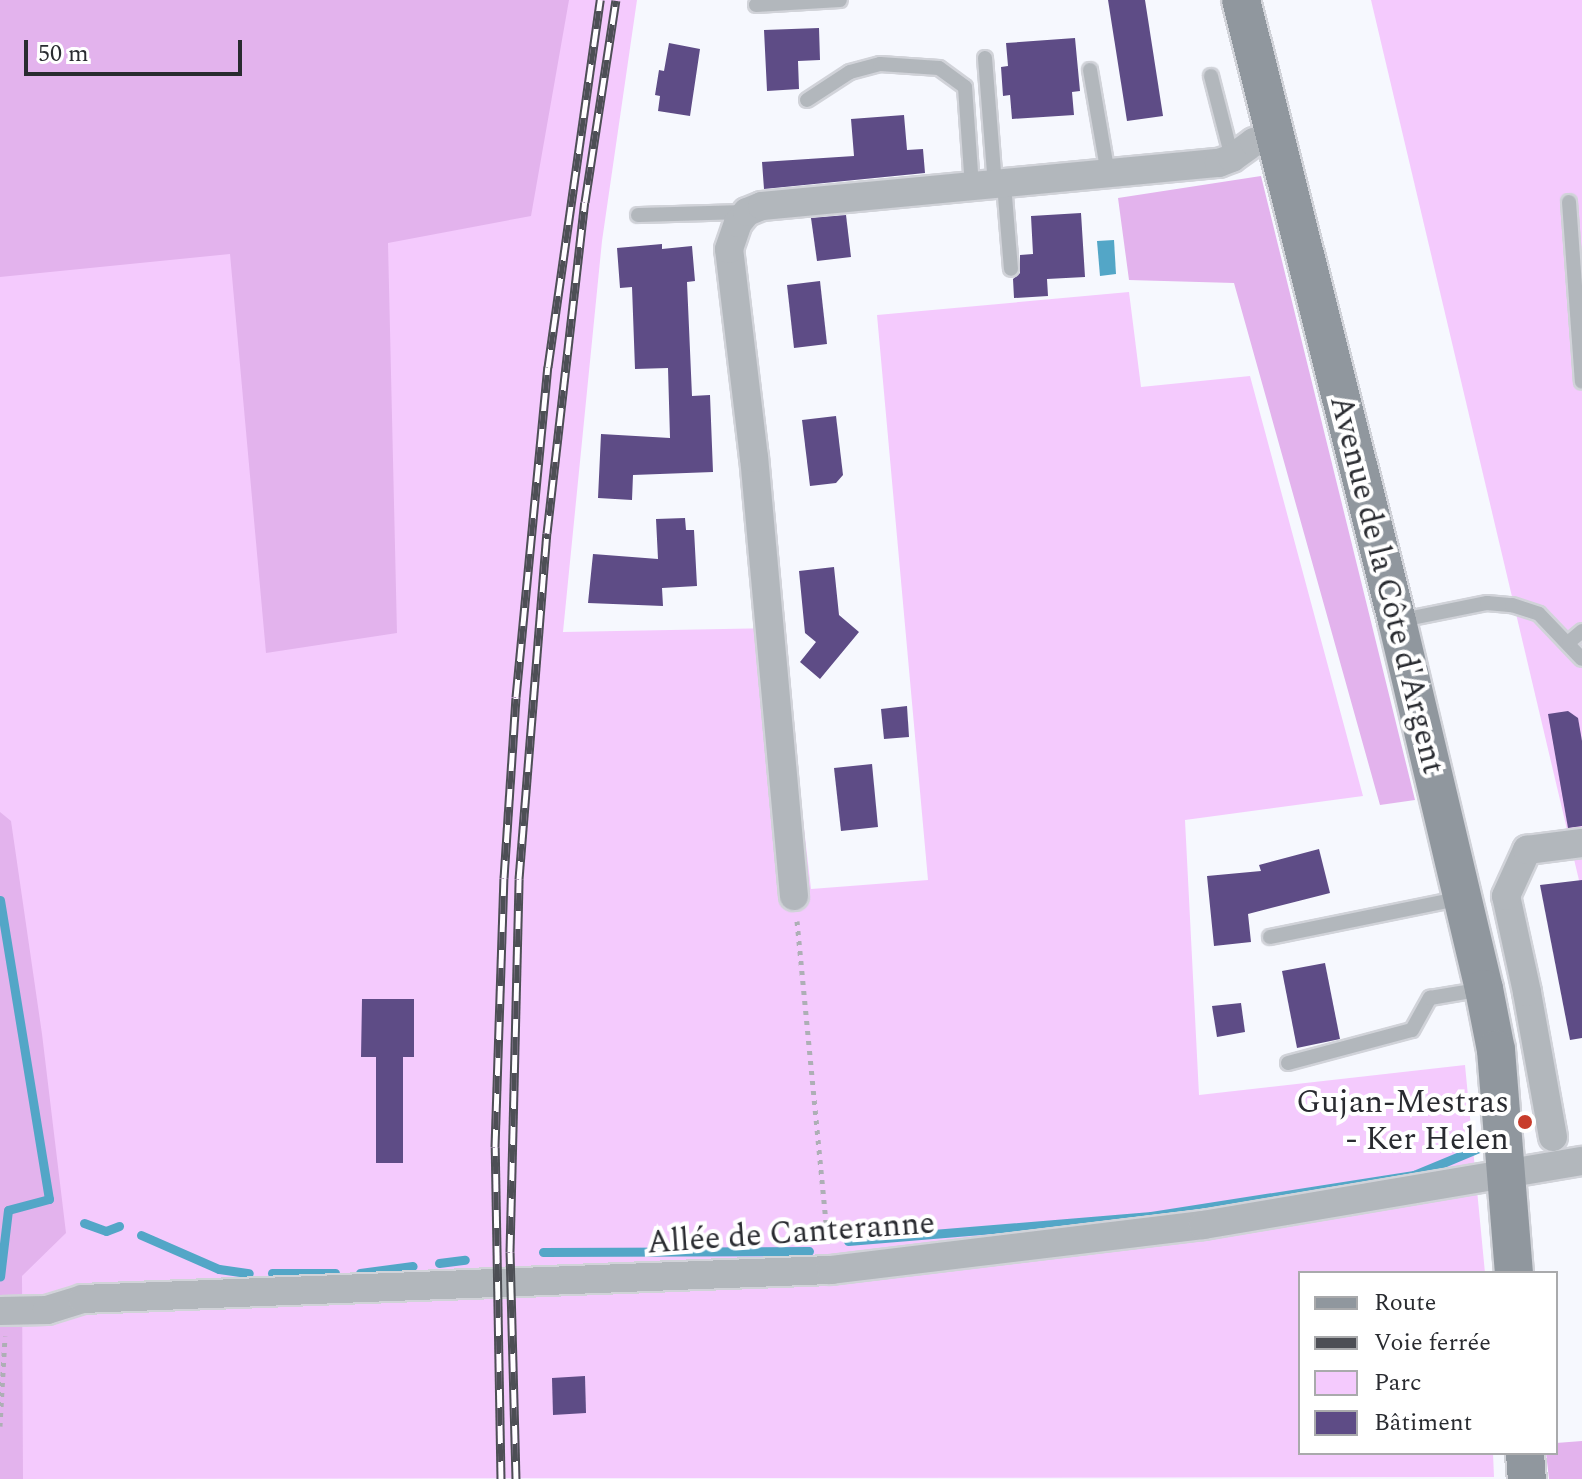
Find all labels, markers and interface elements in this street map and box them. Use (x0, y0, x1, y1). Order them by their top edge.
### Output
scale bar (28, 24, 246, 74)
text: 50 m (38, 36, 89, 72)
street label: Avenue de la Côte d'Argent (1320, 392, 1452, 778)
place label: Gujan-Mestras - Ker Helen (1296, 1085, 1509, 1160)
marker: Gujan-Mestras - Ker Helen (1516, 1113, 1534, 1131)
street label: Allée de Canteranne (646, 1205, 936, 1263)
legend (1298, 1271, 1558, 1455)
text: Route (1374, 1285, 1436, 1321)
text: Voie ferrée (1374, 1325, 1491, 1361)
text: Parc (1374, 1365, 1422, 1401)
text: Bâtiment (1374, 1405, 1472, 1441)

